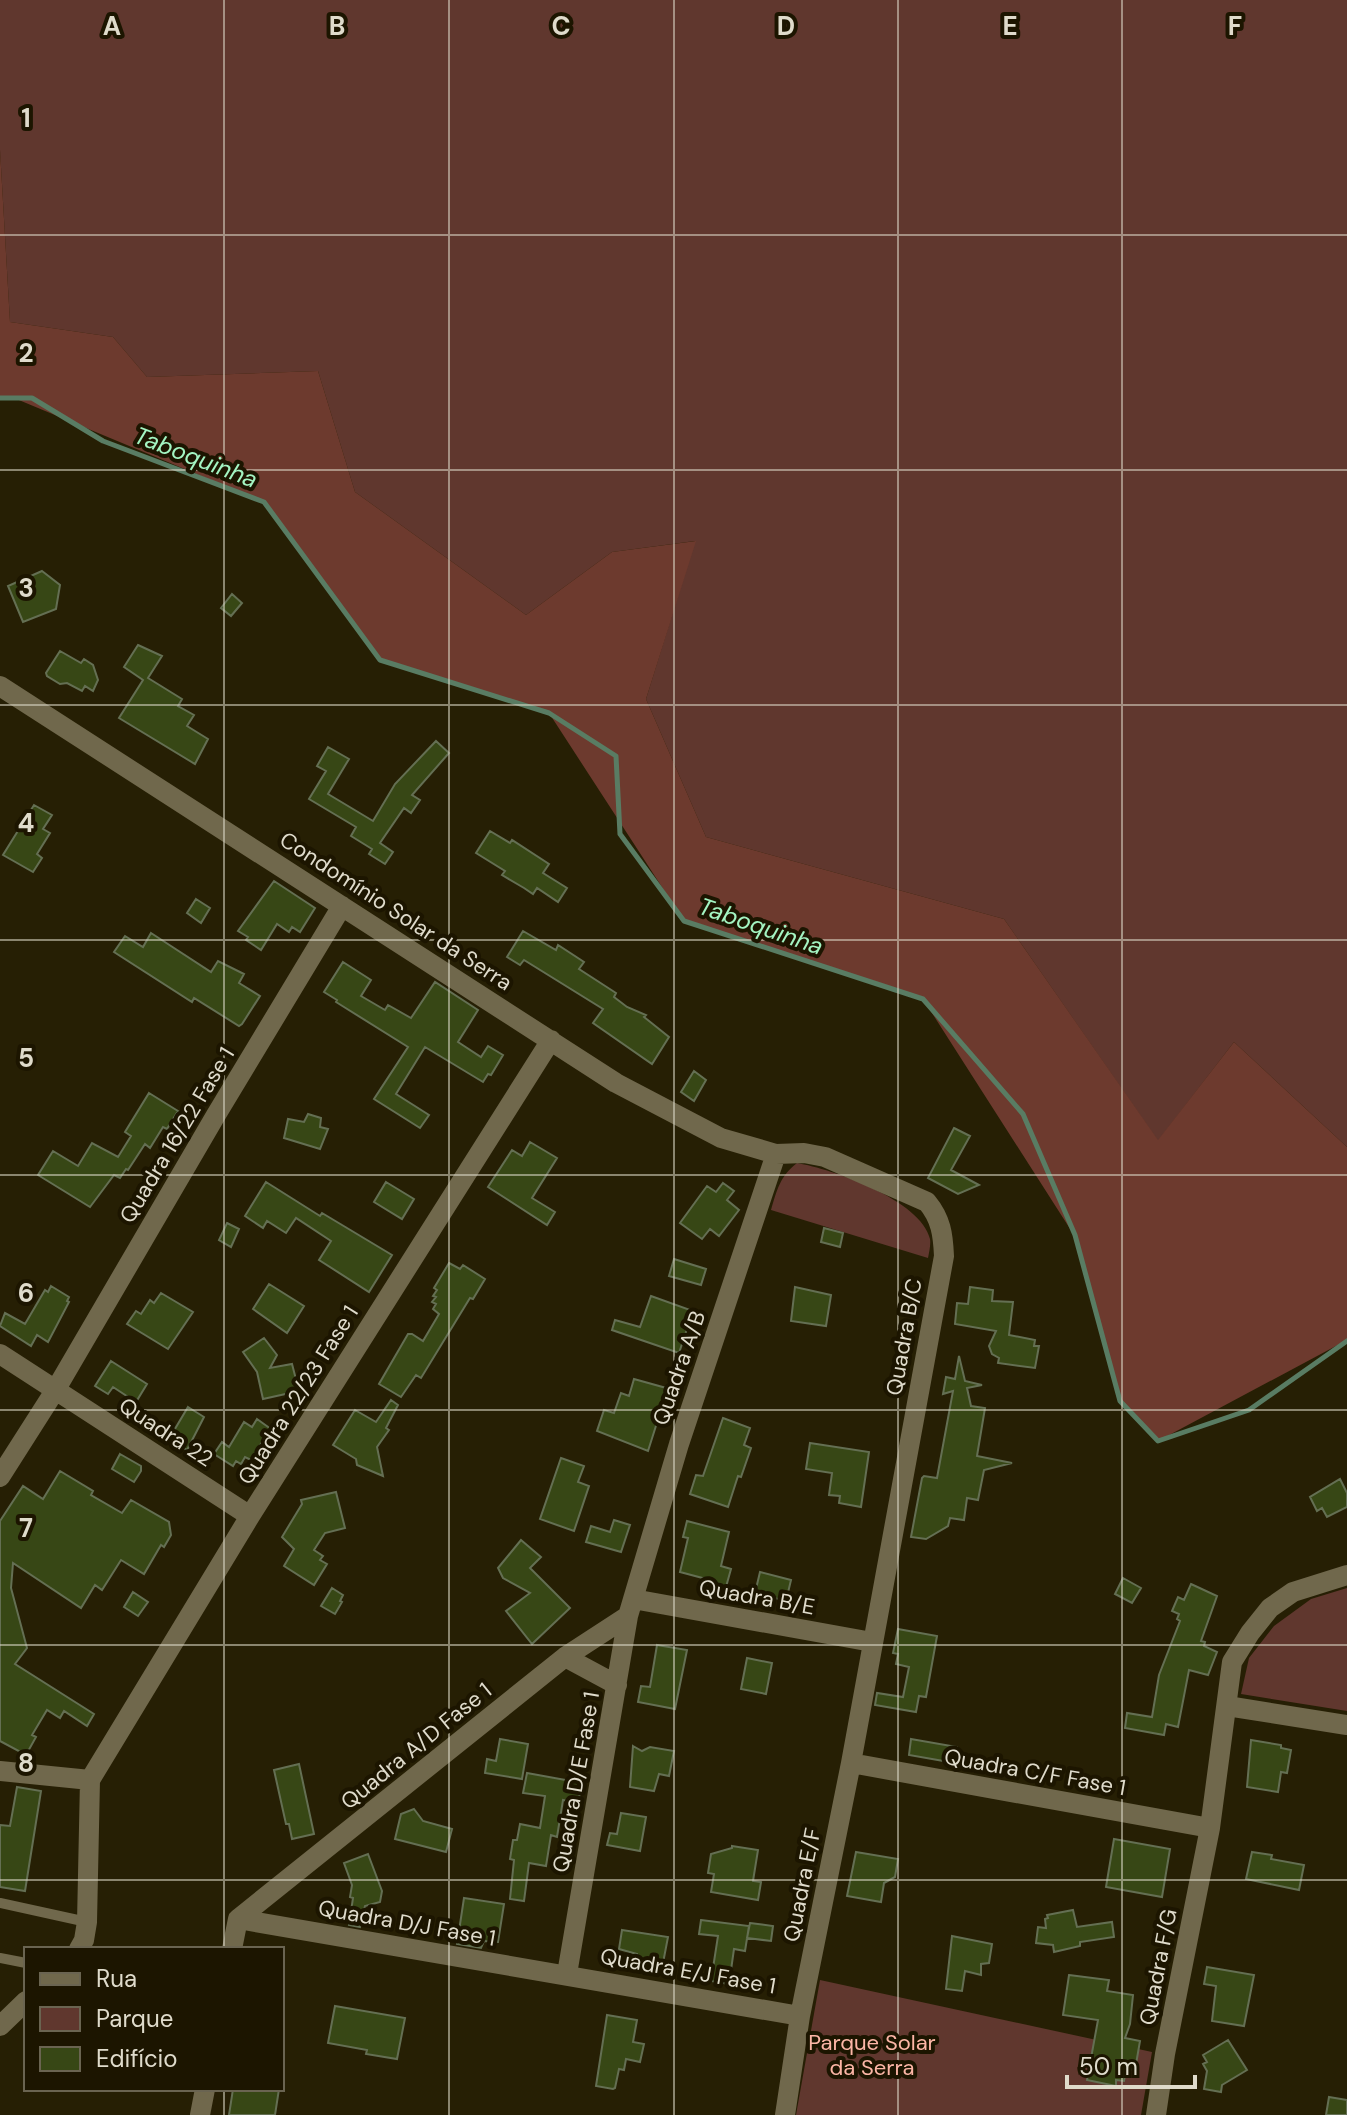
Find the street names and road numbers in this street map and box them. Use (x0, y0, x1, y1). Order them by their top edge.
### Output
street label: Condomínio Solar da Serra (274, 825, 518, 997)
street label: Quadra 16/22 Fase 1 (113, 1042, 241, 1228)
street label: Quadra B/C (879, 1276, 929, 1398)
street label: Quadra 22/23 Fase 1 (231, 1300, 365, 1490)
street label: Quadra A/B (646, 1307, 712, 1429)
street label: Quadra 22 (113, 1391, 219, 1473)
street label: Quadra B/E (697, 1573, 817, 1621)
street label: Quadra A/D Fase 1 (335, 1676, 497, 1816)
street label: Quadra D/E Fase 1 (546, 1689, 606, 1875)
street label: Quadra C/F Fase 1 (942, 1742, 1128, 1802)
street label: Quadra E/F (777, 1825, 827, 1944)
street label: Quadra D/J Fase 1 (316, 1893, 498, 1953)
street label: Quadra F/G (1133, 1906, 1183, 2028)
street label: Quadra E/J Fase 1 (598, 1941, 778, 2001)

